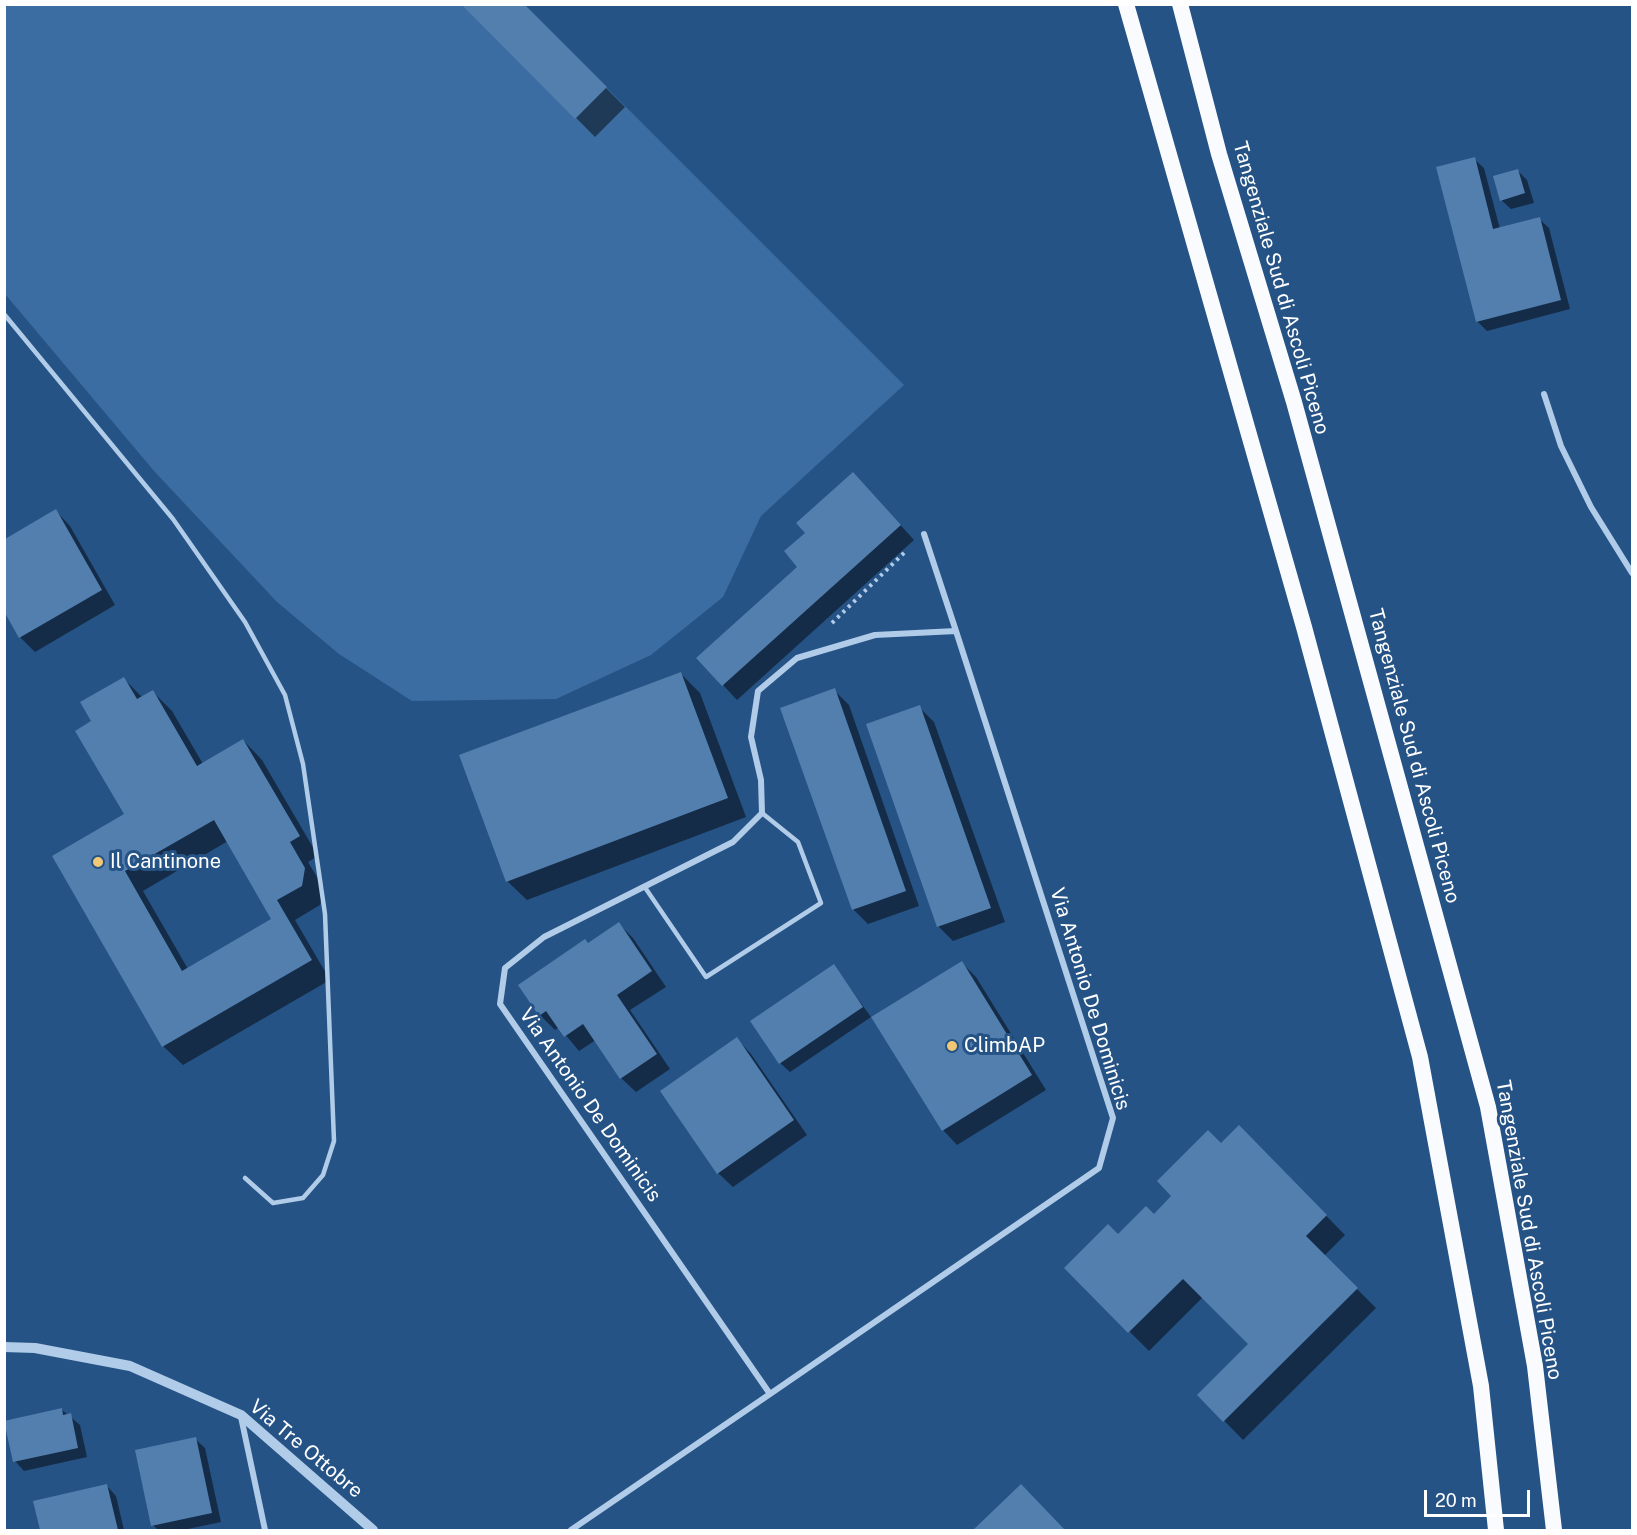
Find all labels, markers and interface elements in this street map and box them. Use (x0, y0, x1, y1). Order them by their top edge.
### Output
street label: Tangenziale Sud di Ascoli Piceno (1228, 139, 1334, 437)
street label: Tangenziale Sud di Ascoli Piceno (1363, 606, 1465, 906)
place label: Il Cantinone (110, 850, 221, 874)
marker: Il Cantinone (91, 855, 105, 869)
street label: Via Antonio De Dominicis (1045, 885, 1135, 1113)
street label: Via Antonio De Dominicis (514, 1003, 666, 1207)
place label: ClimbAP (964, 1034, 1045, 1058)
marker: ClimbAP (945, 1039, 959, 1053)
street label: Tangenziale Sud di Ascoli Piceno (1491, 1078, 1567, 1382)
street label: Via Tre Ottobre (244, 1395, 368, 1503)
scale bar (1427, 1478, 1534, 1516)
text: 20 m (1435, 1490, 1477, 1511)

